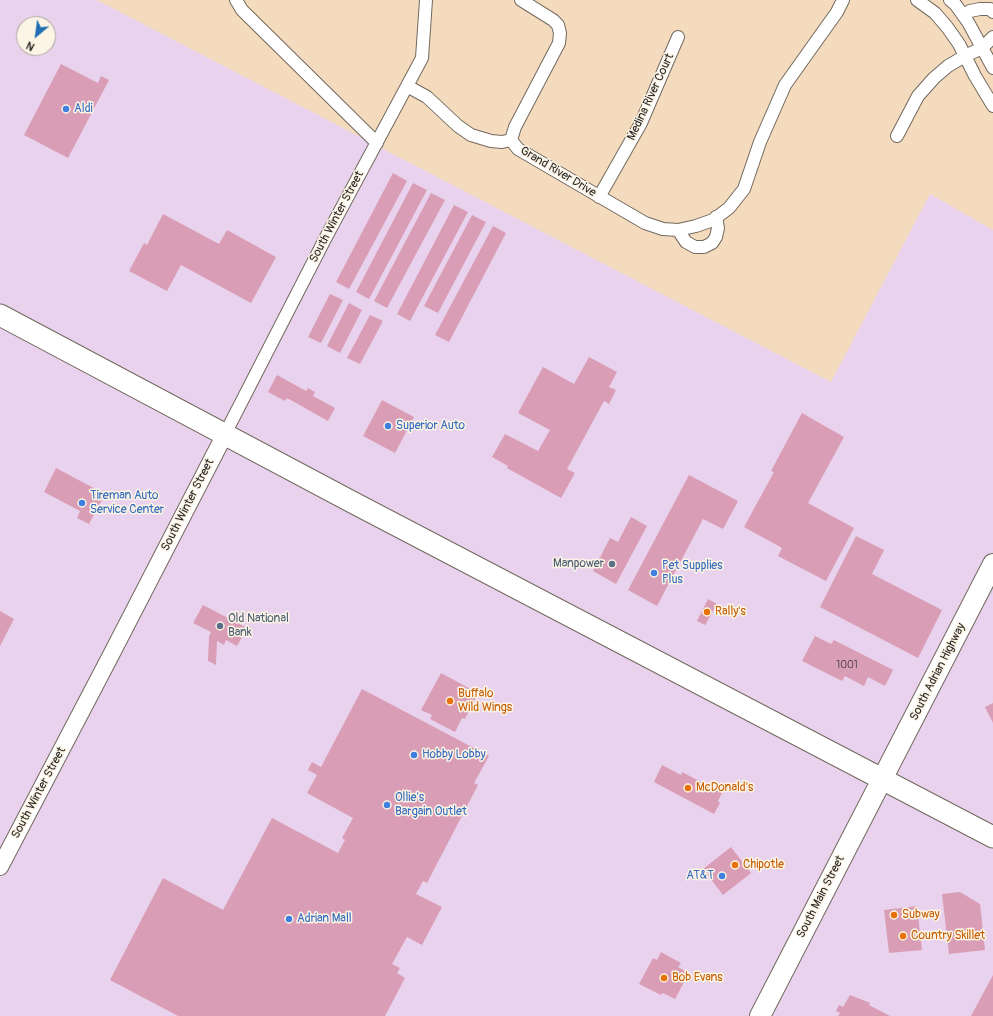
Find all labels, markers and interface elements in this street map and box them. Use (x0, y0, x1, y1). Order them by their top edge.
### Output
north arrow (16, 16, 56, 56)
text: N (24, 39, 37, 54)
street label: Medina River Court (625, 51, 677, 143)
place label: Aldi (74, 102, 93, 116)
marker: Aldi (61, 104, 71, 114)
street label: Grand River Drive (517, 144, 599, 200)
street label: South Winter Street (307, 169, 367, 265)
place label: Superior Auto (396, 419, 465, 433)
marker: Superior Auto (383, 421, 393, 431)
street label: South Winter Street (159, 456, 217, 554)
place label: Tireman Auto Service Center (90, 489, 164, 517)
marker: Tireman Auto Service Center (77, 498, 87, 508)
place label: Manpower (553, 557, 604, 571)
marker: Manpower (607, 559, 617, 569)
place label: Pet Supplies Plus (662, 559, 723, 587)
marker: Pet Supplies Plus (649, 568, 659, 578)
place label: Rally's (715, 605, 746, 619)
marker: Rally's (702, 607, 712, 617)
place label: Old National Bank (228, 612, 289, 640)
marker: Old National Bank (215, 621, 225, 631)
street label: South Adrian Highway (907, 621, 969, 723)
house number: 1001 (836, 659, 858, 671)
place label: Buffalo Wild Wings (458, 687, 512, 715)
marker: Buffalo Wild Wings (445, 696, 455, 706)
street label: South Winter Street (9, 745, 69, 841)
place label: Hobby Lobby (422, 748, 486, 762)
marker: Hobby Lobby (409, 750, 419, 760)
place label: McDonald's (696, 781, 753, 795)
marker: McDonald's (683, 783, 693, 793)
place label: Ollie's Bargain Outlet (395, 791, 467, 819)
marker: Ollie's Bargain Outlet (382, 800, 392, 810)
street label: South Main Street (794, 853, 848, 941)
place label: Chipotle (743, 858, 784, 872)
marker: Chipotle (730, 860, 740, 870)
place label: AT&T (686, 869, 714, 883)
marker: AT&T (717, 871, 727, 881)
place label: Subway (902, 908, 940, 922)
marker: Subway (889, 910, 899, 920)
place label: Adrian Mall (297, 912, 352, 926)
marker: Adrian Mall (284, 914, 294, 924)
place label: Country Skillet (911, 929, 985, 943)
marker: Country Skillet (898, 931, 908, 941)
place label: Bob Evans (672, 971, 723, 985)
marker: Bob Evans (659, 973, 669, 983)

